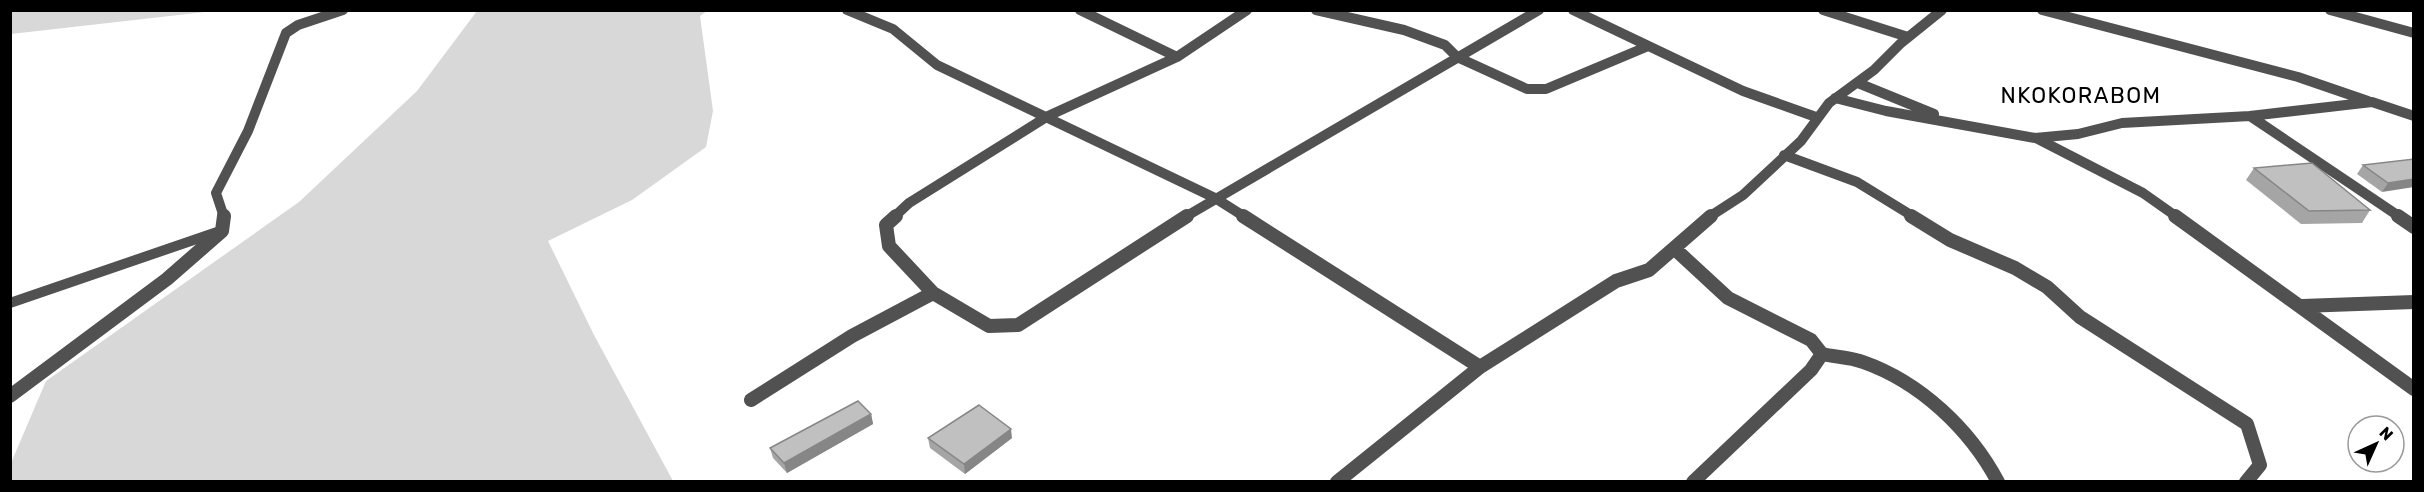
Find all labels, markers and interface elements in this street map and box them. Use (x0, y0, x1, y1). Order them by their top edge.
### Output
district label: NKOKORABOM (2000, 82, 2162, 109)
north arrow (2346, 414, 2406, 474)
text: N (2375, 423, 2397, 445)

